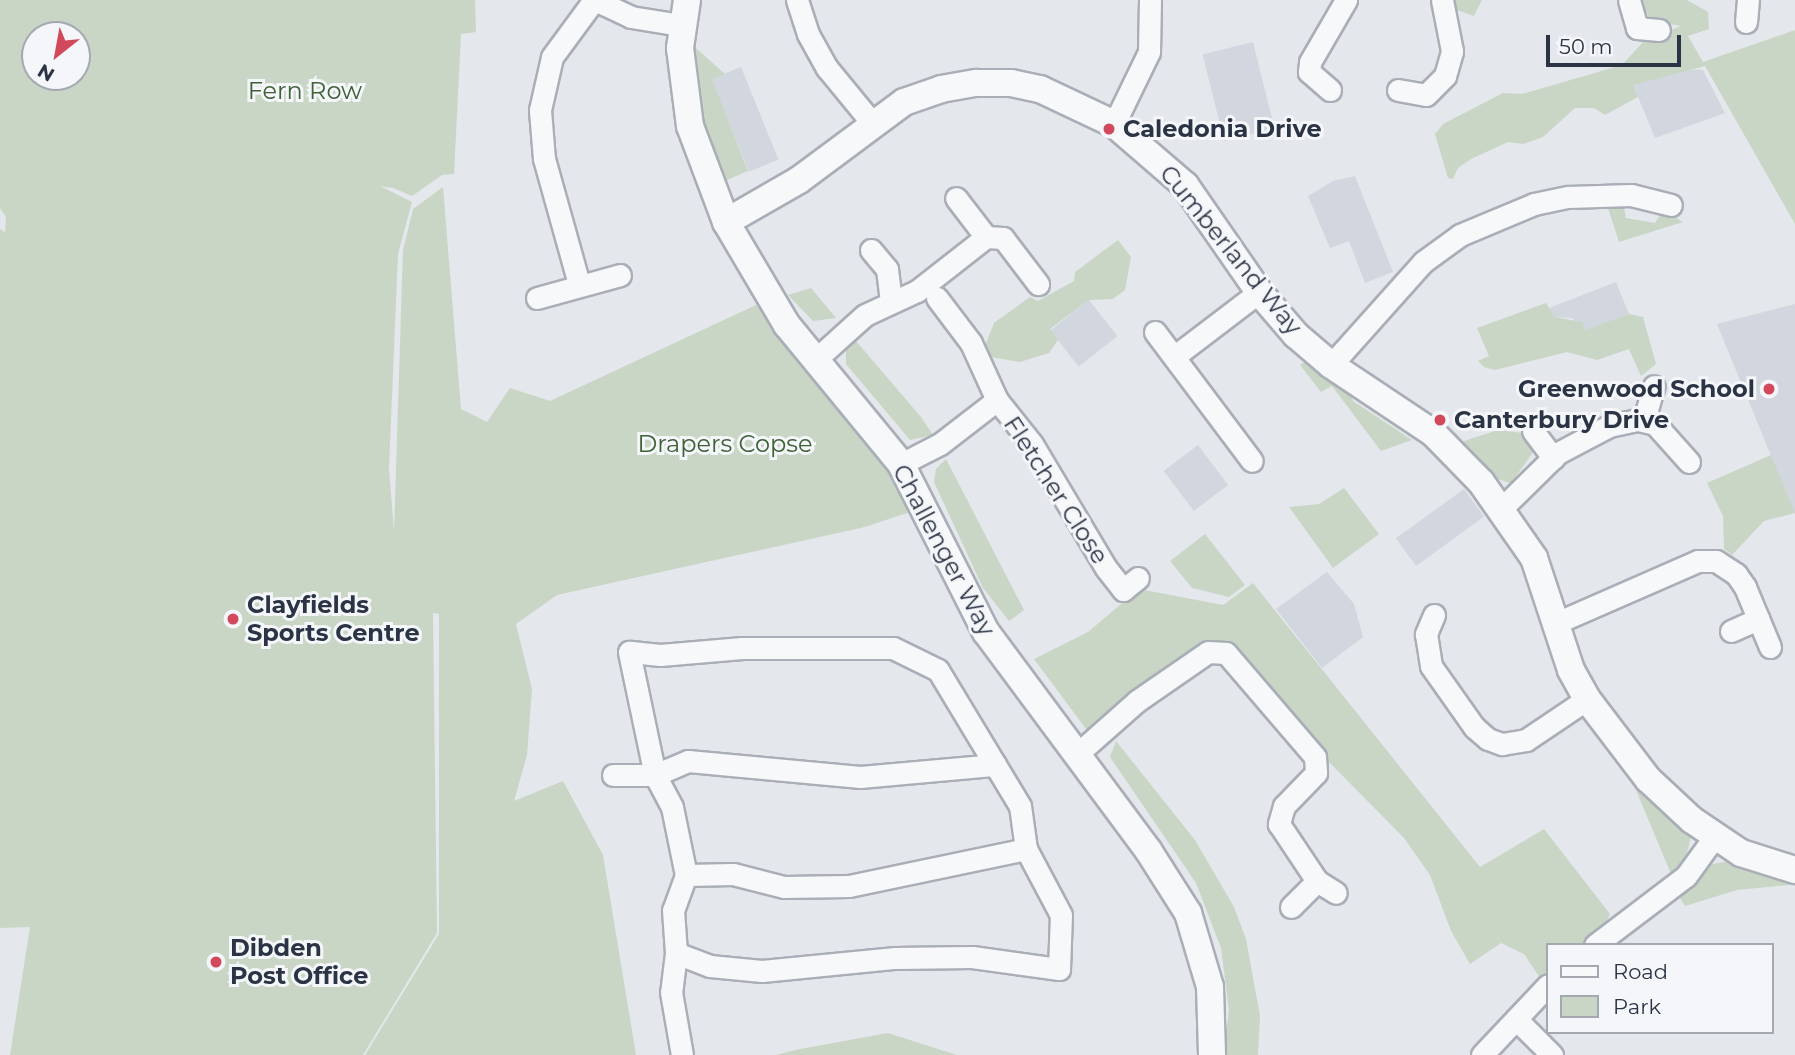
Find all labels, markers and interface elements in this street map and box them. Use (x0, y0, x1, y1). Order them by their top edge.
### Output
north arrow (21, 21, 91, 91)
scale bar (1550, 21, 1685, 65)
text: 50 m (1559, 34, 1613, 59)
text: N (33, 59, 58, 87)
park label: Fern Row (248, 77, 362, 105)
place label: Caledonia Drive (1123, 115, 1322, 143)
marker: Caledonia Drive (1101, 121, 1117, 137)
street label: Cumberland Way (1154, 159, 1308, 341)
place label: Greenwood School (1518, 375, 1755, 403)
marker: Greenwood School (1761, 381, 1777, 397)
place label: Canterbury Drive (1454, 406, 1669, 434)
street label: Fletcher Close (998, 411, 1114, 569)
marker: Canterbury Drive (1432, 412, 1448, 428)
park label: Drapers Copse (638, 430, 812, 458)
street label: Challenger Way (887, 459, 1001, 641)
place label: Clayfields Sports Centre (247, 591, 420, 647)
marker: Clayfields Sports Centre (225, 611, 241, 627)
place label: Dibden Post Office (230, 934, 368, 990)
legend (1546, 943, 1774, 1034)
marker: Dibden Post Office (208, 954, 224, 970)
text: Road (1613, 959, 1668, 984)
text: Park (1613, 994, 1661, 1019)

